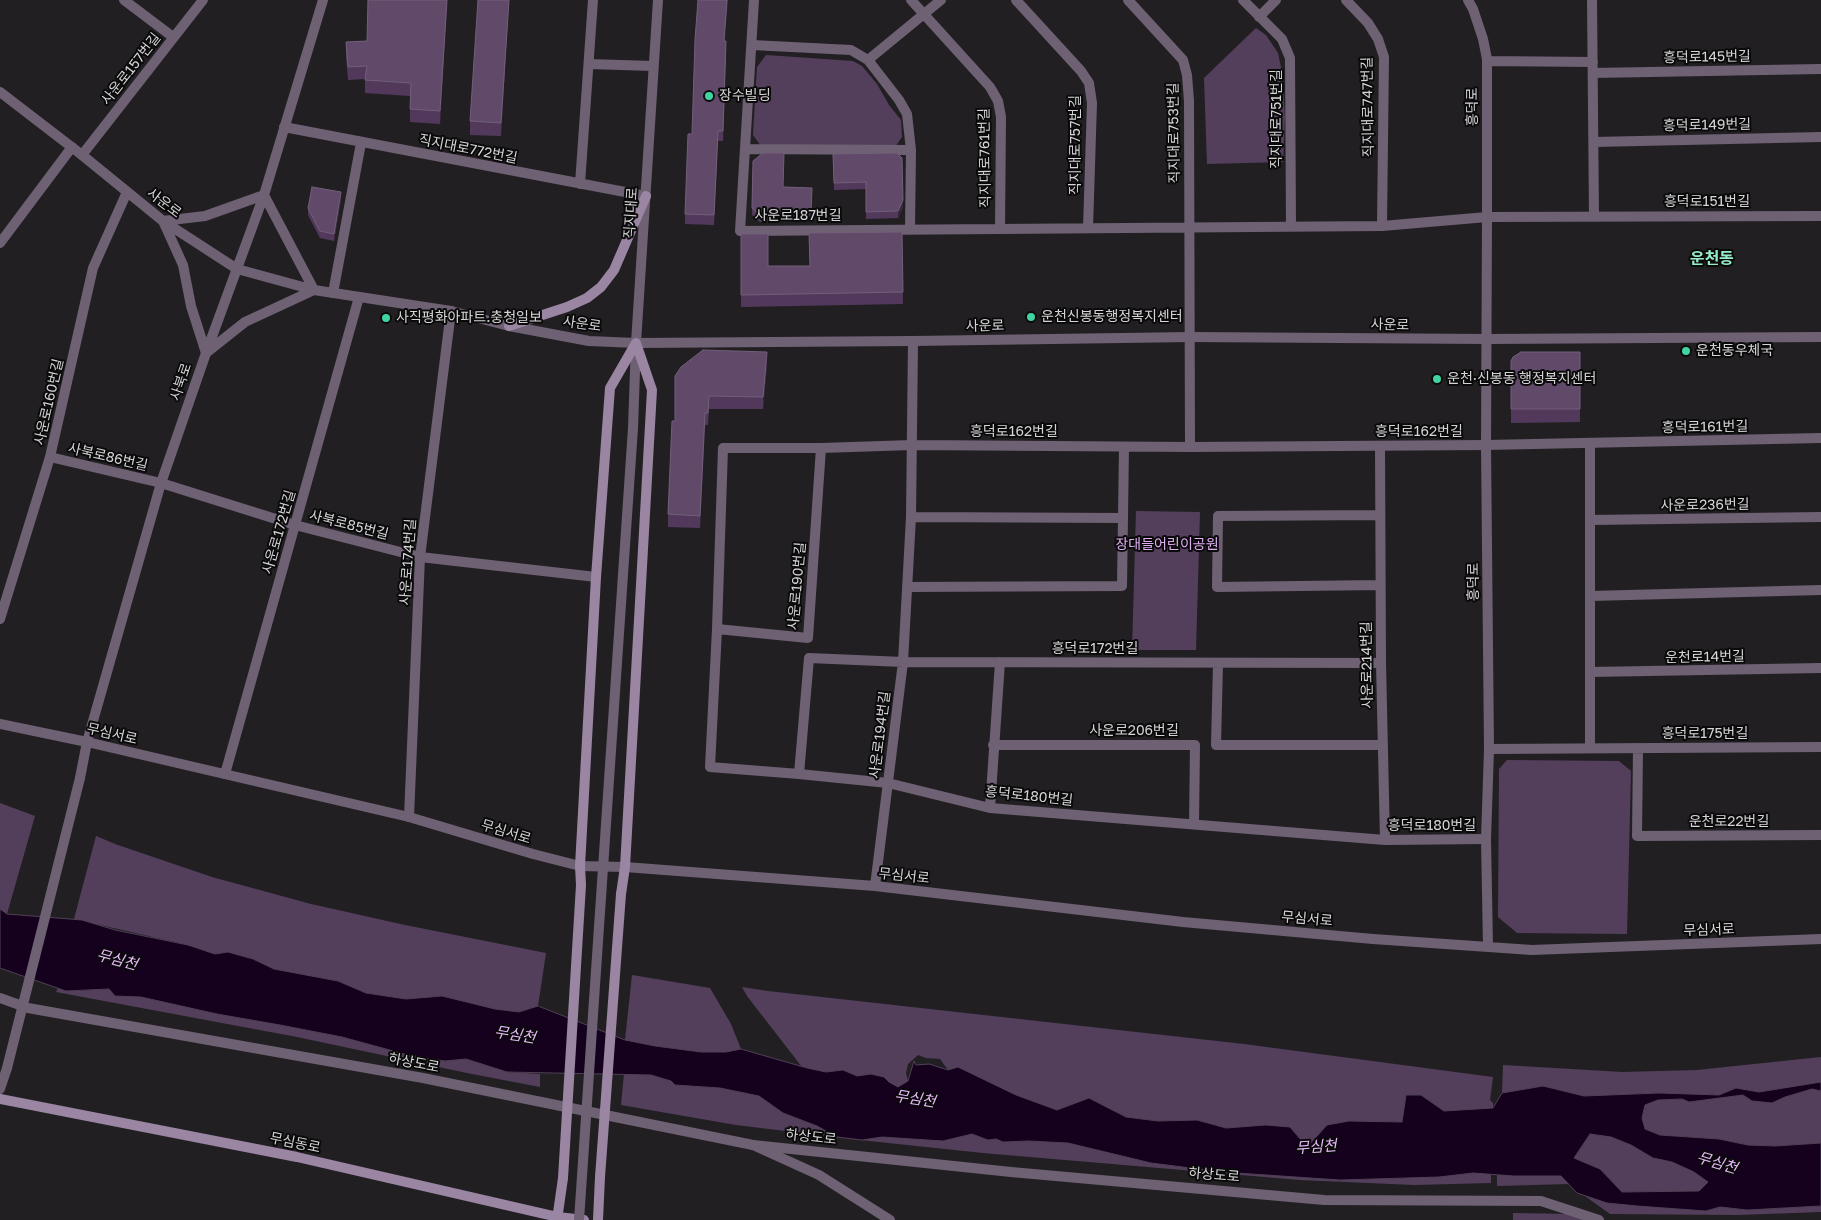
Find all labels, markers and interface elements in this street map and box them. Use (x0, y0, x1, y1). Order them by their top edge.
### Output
street label: 사운로157번길 (98, 30, 164, 108)
street label: 흥덕로145번길 (1663, 48, 1751, 66)
street label: 직지대로747번길 (1359, 57, 1377, 157)
street label: 직지대로751번길 (1269, 69, 1285, 169)
street label: 직지대로753번길 (1165, 82, 1183, 184)
place label: 장수빌딩 (719, 88, 771, 104)
street label: 흥덕로 (1465, 88, 1481, 126)
marker: 장수빌딩 (703, 90, 715, 102)
street label: 직지대로757번길 (1068, 95, 1084, 195)
street label: 직지대로761번길 (976, 108, 994, 208)
street label: 흥덕로149번길 (1663, 116, 1751, 134)
street label: 직지대로772번길 (417, 131, 519, 167)
street label: 사운로 (144, 185, 184, 221)
street label: 직지대로 (621, 187, 641, 239)
street label: 흥덕로151번길 (1664, 194, 1750, 210)
street label: 사운로187번길 (754, 208, 842, 224)
district label: 운천동 (1690, 249, 1734, 269)
place label: 운천신봉동행정복지센터 (1041, 309, 1183, 325)
place label: 사직평화아파트.충청일보 (396, 310, 542, 326)
marker: 운천신봉동행정복지센터 (1025, 311, 1037, 323)
marker: 사직평화아파트.충청일보 (380, 312, 392, 324)
street label: 사운로 (562, 313, 602, 335)
street label: 사운로 (1371, 316, 1409, 334)
street label: 사운로 (966, 317, 1004, 335)
place label: 운천동우체국 (1696, 343, 1773, 359)
marker: 운천동우체국 (1680, 345, 1692, 357)
street label: 사운로160번길 (31, 357, 67, 447)
street label: 사북로 (167, 361, 195, 403)
place label: 운천·신봉동 행정복지센터 (1447, 371, 1596, 387)
marker: 운천·신봉동 행정복지센터 (1431, 373, 1443, 385)
street label: 흥덕로161번길 (1662, 418, 1748, 436)
street label: 흥덕로162번길 (970, 424, 1058, 440)
street label: 흥덕로162번길 (1375, 424, 1463, 440)
street label: 사북로86번길 (66, 440, 150, 474)
street label: 사운로172번길 (259, 488, 299, 576)
street label: 사운로236번길 (1660, 496, 1750, 514)
street label: 사북로85번길 (308, 507, 390, 543)
street label: 사운로174번길 (397, 518, 419, 606)
park label: 장대들어린이공원 (1115, 537, 1219, 553)
street label: 사운로190번길 (785, 541, 809, 631)
street label: 흥덕로 (1466, 563, 1482, 601)
street label: 사운로214번길 (1358, 621, 1376, 709)
street label: 흥덕로172번길 (1052, 641, 1138, 657)
street label: 운천로14번길 (1665, 648, 1745, 666)
street label: 사운로194번길 (866, 690, 894, 780)
street label: 무심서로 (85, 720, 139, 748)
street label: 사운로206번길 (1089, 723, 1179, 739)
street label: 흥덕로175번길 (1662, 726, 1748, 742)
street label: 흥덕로180번길 (984, 783, 1074, 809)
street label: 운천로22번길 (1689, 814, 1769, 830)
street label: 무심서로 (479, 816, 533, 848)
street label: 흥덕로180번길 (1388, 818, 1476, 834)
street label: 무심서로 (878, 865, 930, 887)
street label: 무심서로 (1281, 908, 1333, 930)
street label: 무심서로 (1683, 921, 1735, 939)
water label: 무심천 (95, 946, 139, 974)
water label: 무심천 (493, 1023, 537, 1047)
street label: 하상도로 (387, 1050, 441, 1076)
water label: 무심천 (893, 1087, 937, 1111)
street label: 하상도로 (785, 1126, 837, 1148)
street label: 무심동로 (268, 1129, 322, 1157)
water label: 무심천 (1295, 1137, 1337, 1157)
water label: 무심천 (1695, 1148, 1739, 1178)
street label: 하상도로 (1188, 1164, 1240, 1186)

